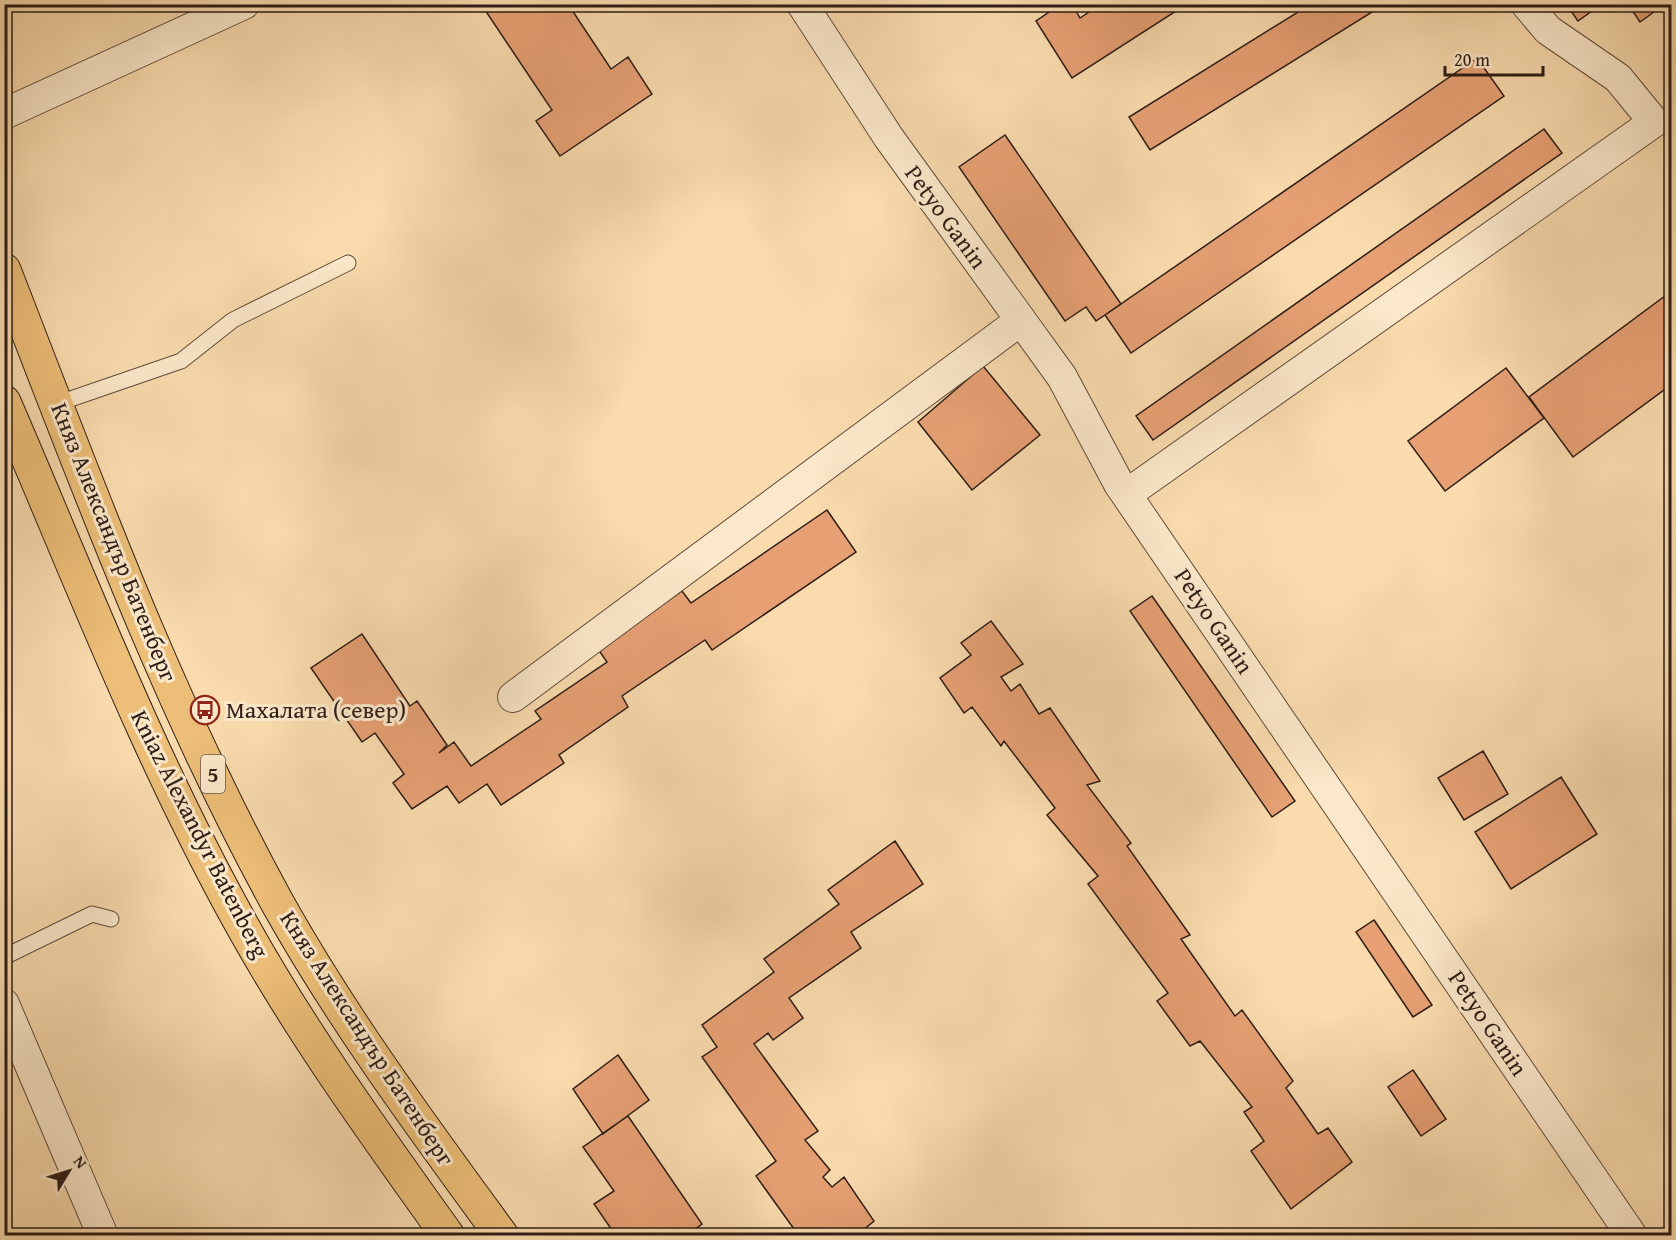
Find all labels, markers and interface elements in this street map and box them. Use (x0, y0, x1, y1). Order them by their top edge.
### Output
scale bar (1445, 39, 1542, 77)
text: 20 m (1454, 46, 1490, 73)
street label: Petyo Ganin (897, 158, 996, 276)
street label: Княз Александър Батенберг (42, 397, 186, 686)
street label: Petyo Ganin (1166, 561, 1263, 681)
place label: Махалата (север) (226, 692, 406, 727)
bus stop icon: Махалата (север) (189, 694, 221, 726)
street label: Kniaz Alexandyr Batenberg (123, 704, 278, 964)
road number: 5 (201, 755, 225, 793)
street label: Княз Александър Батенберг (272, 903, 463, 1172)
street label: Petyo Ganin (1440, 963, 1537, 1083)
north arrow (39, 1141, 99, 1201)
text: N (68, 1150, 94, 1174)

